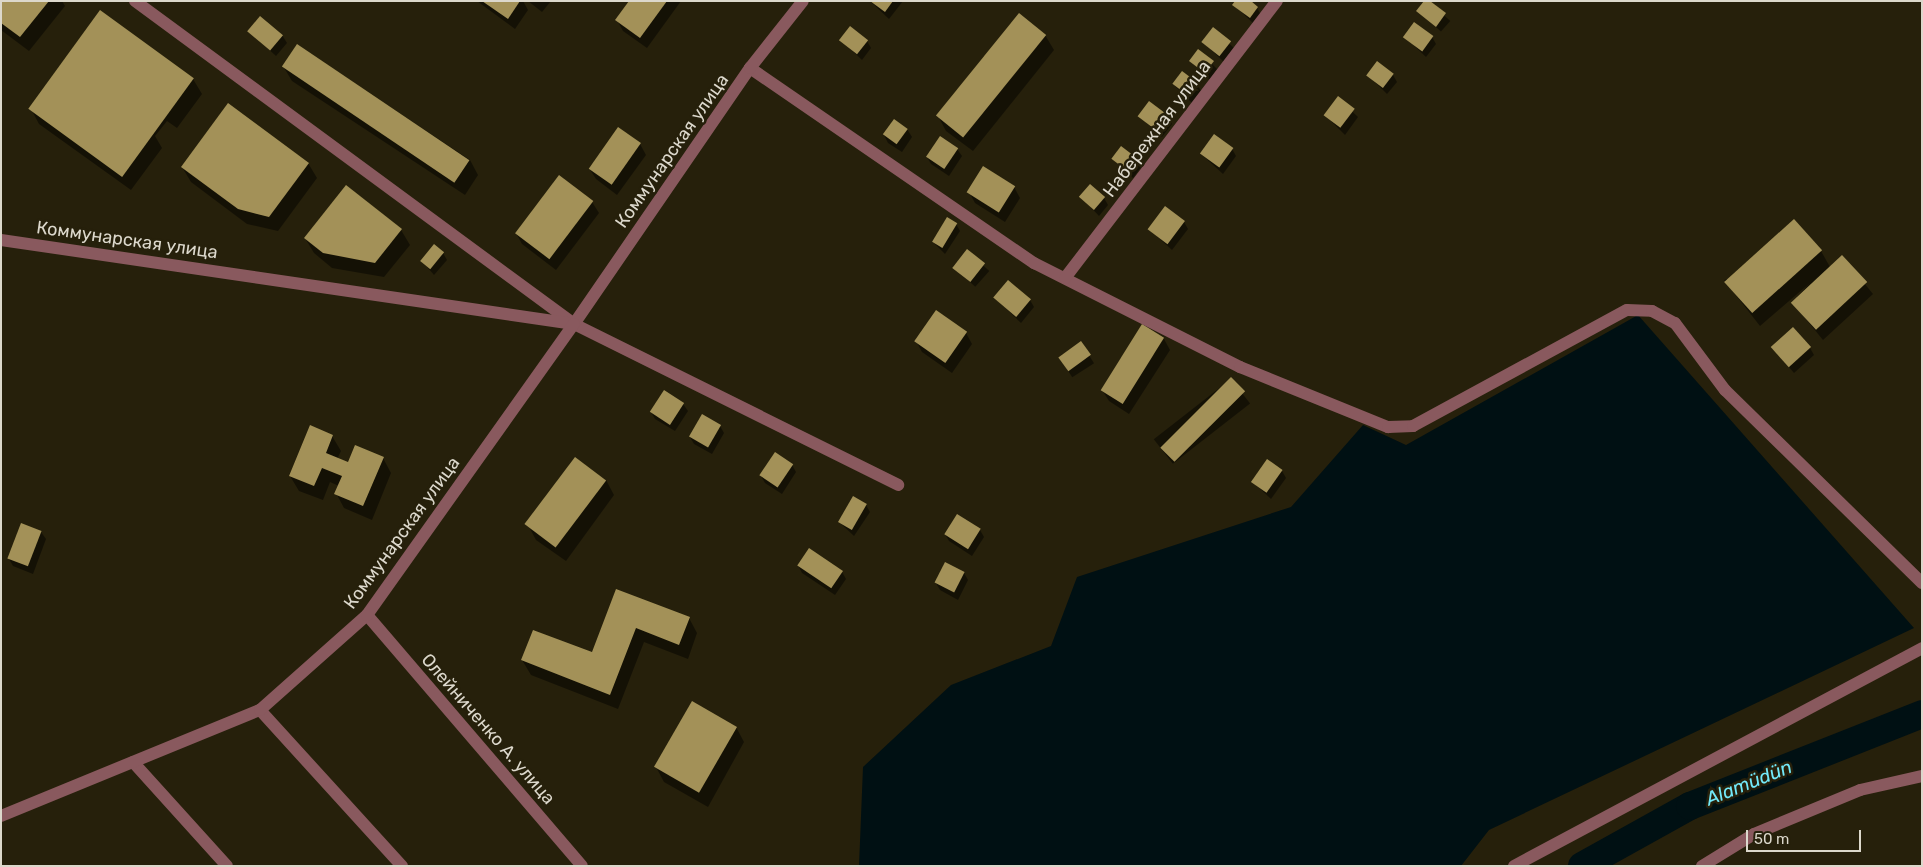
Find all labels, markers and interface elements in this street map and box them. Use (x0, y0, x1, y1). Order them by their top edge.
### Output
street label: Набережная улица (1099, 56, 1215, 202)
street label: Коммунарская улица (611, 70, 733, 232)
street label: Коммунарская улица (35, 217, 219, 263)
street label: Коммунарская улица (340, 453, 464, 613)
street label: Олейниченко А. улица (417, 649, 559, 809)
water label: Alamüdün (1702, 755, 1796, 811)
scale bar (1748, 820, 1863, 852)
text: 50 m (1754, 830, 1789, 848)

